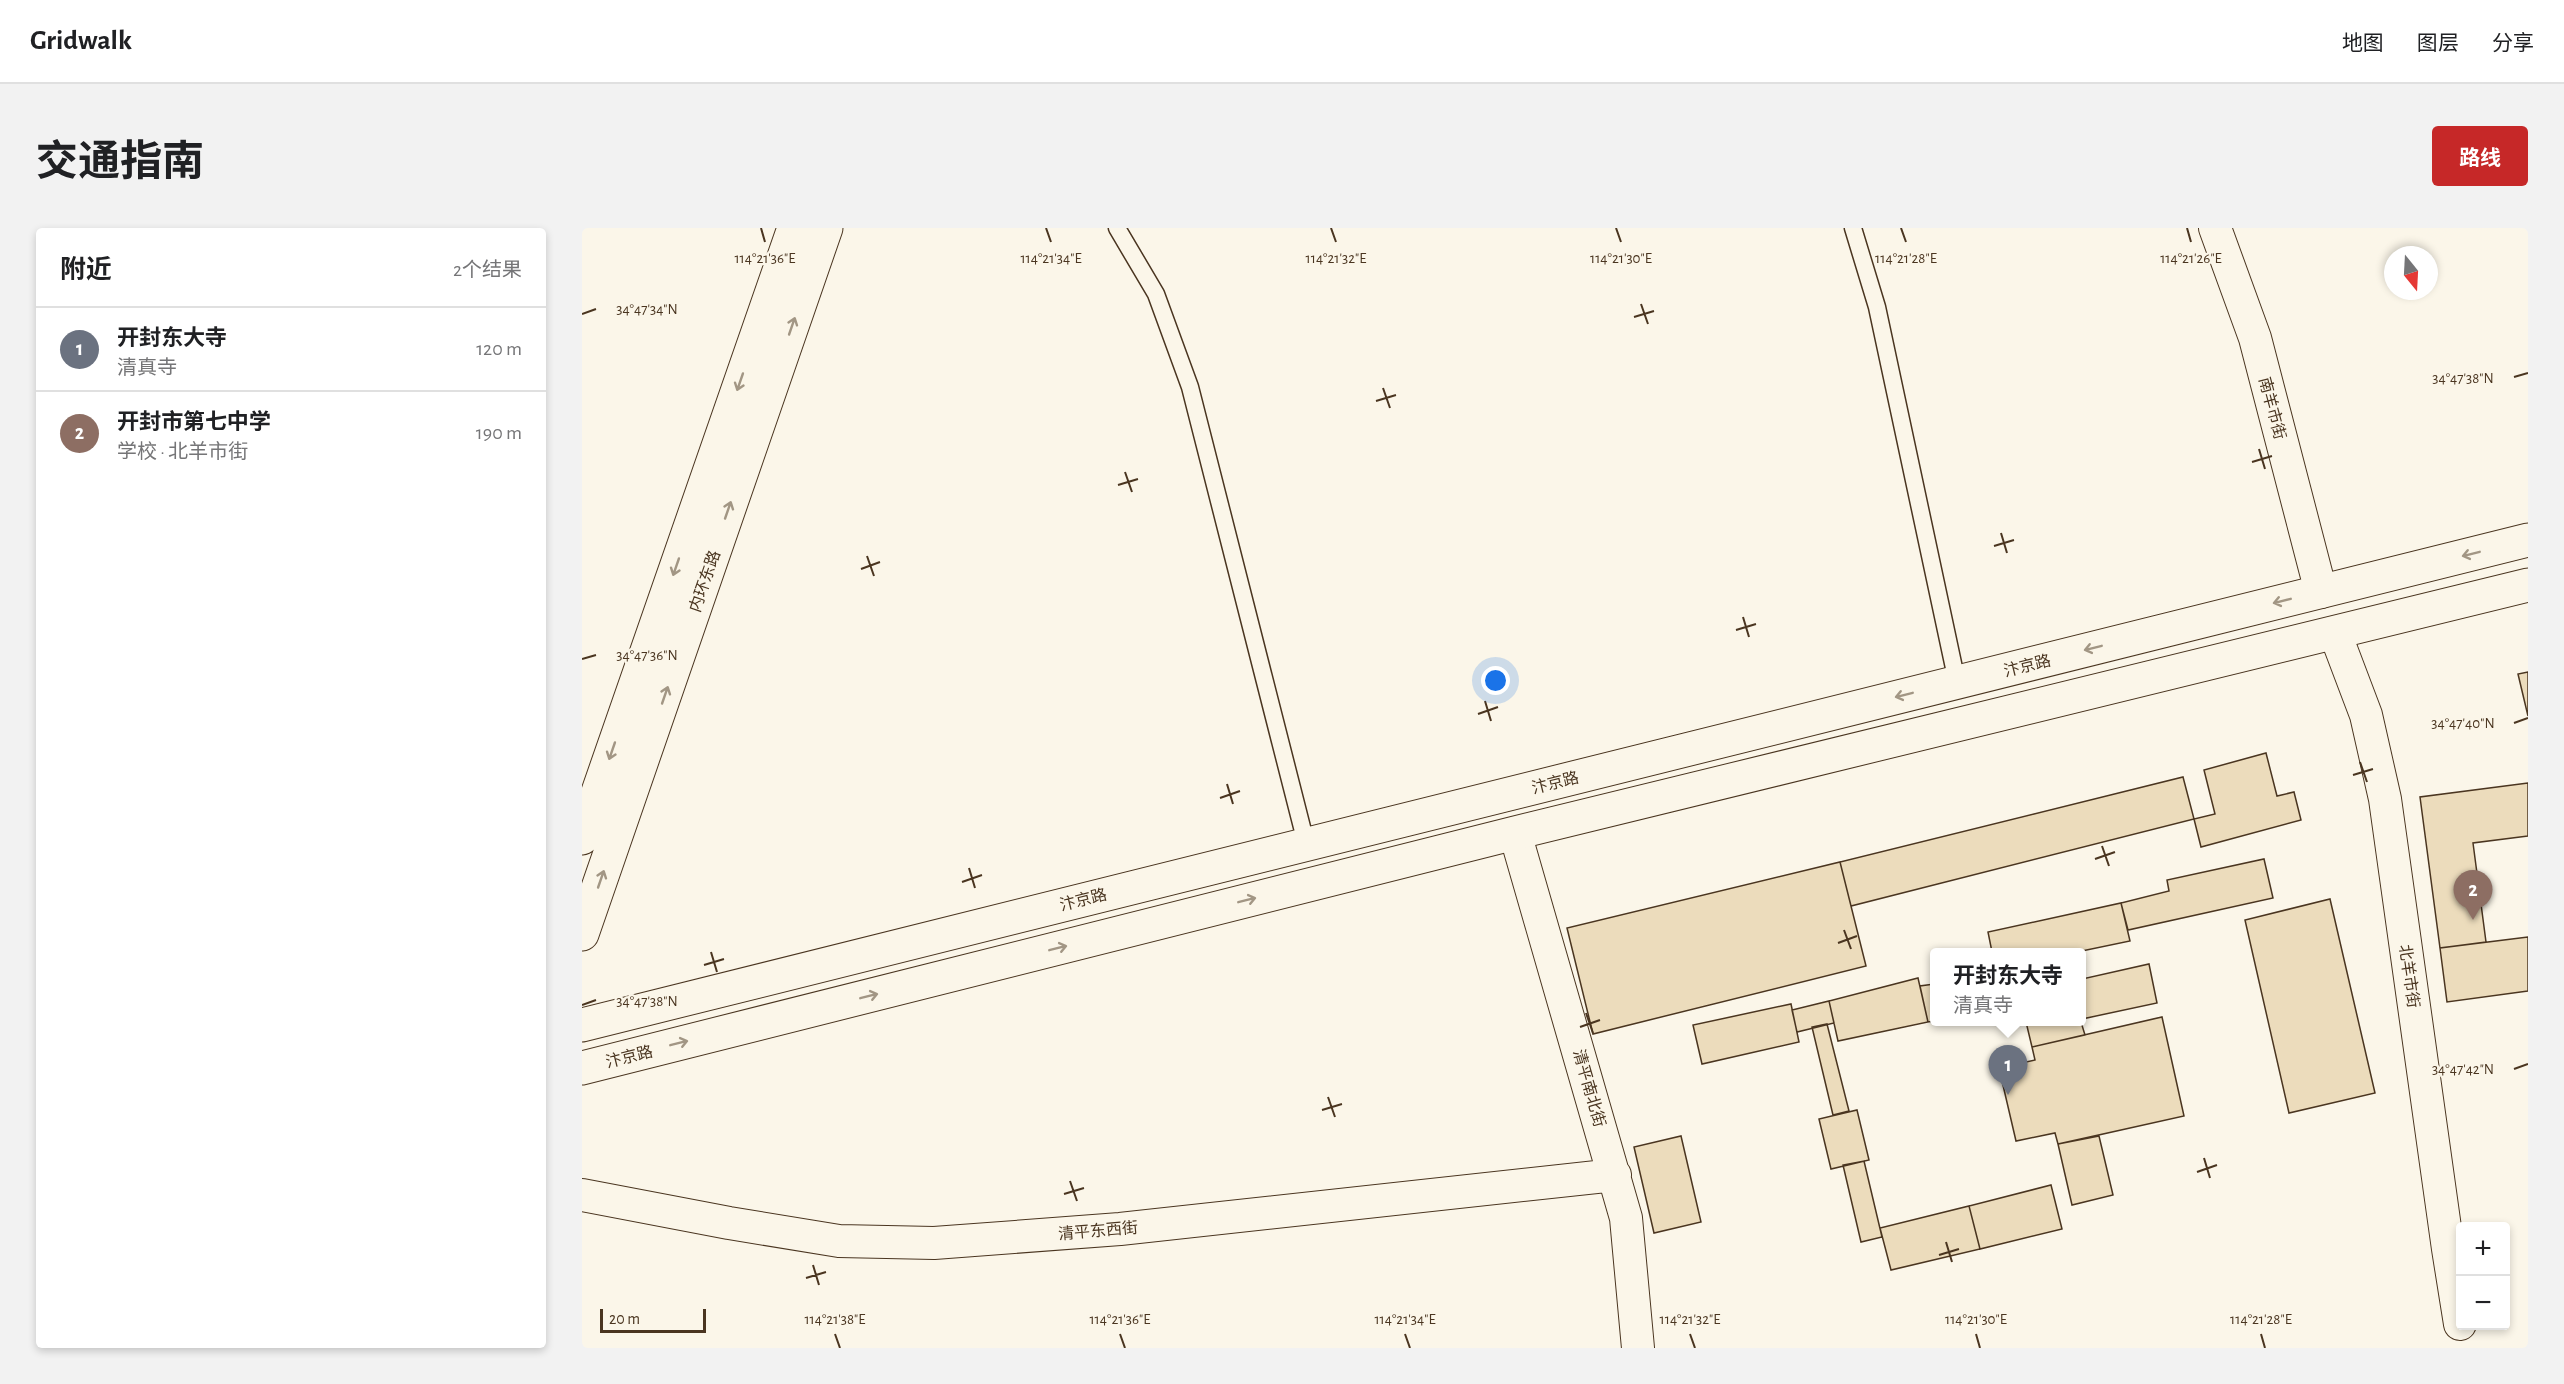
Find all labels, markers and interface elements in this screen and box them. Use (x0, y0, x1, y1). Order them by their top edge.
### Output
text: Gridwalk (30, 27, 132, 55)
text: 地图 (2342, 33, 2384, 54)
text: 图层 (2417, 33, 2459, 54)
text: 分享 (2492, 33, 2534, 54)
button: 路线 (2432, 126, 2528, 186)
text: 交通指南 (36, 141, 204, 183)
north arrow (2384, 246, 2438, 300)
text: 114°21'36"E (734, 251, 796, 266)
text: 114°21'34"E (1020, 251, 1082, 266)
text: 114°21'32"E (1306, 251, 1366, 266)
text: 114°21'30"E (1590, 251, 1652, 266)
text: 114°21'28"E (1875, 251, 1937, 266)
text: 114°21'26"E (2160, 251, 2222, 266)
text: 附近 (60, 257, 112, 283)
text: 2个结果 (453, 260, 522, 280)
text: 34°47'34"N (616, 302, 678, 317)
one-way arrow (787, 317, 798, 336)
text: 开封东大寺 (117, 327, 227, 349)
text: 1 (76, 339, 83, 359)
text: 120 m (476, 339, 522, 359)
text: 清真寺 (117, 358, 177, 378)
text: 34°47'38"N (2432, 371, 2494, 386)
one-way arrow (733, 373, 744, 391)
street label: 南羊市街 (2256, 375, 2289, 441)
text: 开封市第七中学 (117, 411, 271, 433)
text: 2 (75, 423, 84, 443)
text: 190 m (476, 423, 522, 443)
text: 学校 · 北羊市街 (117, 442, 248, 462)
one-way arrow (724, 501, 735, 520)
street label: 内环东路 (686, 548, 723, 614)
one-way arrow (2462, 549, 2481, 561)
one-way arrow (670, 557, 681, 576)
one-way arrow (2273, 596, 2292, 608)
one-way arrow (2084, 643, 2103, 655)
text: 34°47'36"N (616, 648, 678, 663)
street label: 汴京路 (2002, 651, 2052, 680)
your location (1481, 666, 1510, 695)
one-way arrow (660, 686, 671, 705)
one-way arrow (1894, 690, 1913, 702)
text: 34°47'40"N (2431, 716, 2495, 731)
one-way arrow (606, 741, 617, 760)
street label: 汴京路 (1530, 768, 1580, 797)
one-way arrow (596, 870, 607, 889)
pin: 2 (2454, 870, 2492, 920)
street label: 汴京路 (1058, 885, 1108, 914)
one-way arrow (1237, 894, 1256, 906)
one-way arrow (1048, 941, 1067, 953)
street label: 北羊市街 (2397, 943, 2422, 1009)
popup (1930, 948, 2086, 1026)
text: 开封东大寺 (1953, 965, 2063, 987)
one-way arrow (859, 989, 878, 1001)
text: 34°47'38"N (616, 994, 678, 1009)
text: 清真寺 (1953, 996, 2013, 1016)
one-way arrow (670, 1037, 689, 1049)
street label: 汴京路 (604, 1042, 654, 1071)
pin: 1 (1988, 1046, 2028, 1095)
street label: 清平南北街 (1570, 1047, 1609, 1129)
text: 34°47'42"N (2432, 1062, 2494, 1077)
street label: 清平东西街 (1057, 1219, 1139, 1242)
map controls (2456, 1222, 2510, 1330)
button: + (2456, 1222, 2510, 1276)
button: − (2456, 1276, 2510, 1330)
scale bar (600, 1306, 706, 1334)
text: 20 m (609, 1311, 640, 1327)
text: 114°21'38"E (804, 1312, 866, 1327)
text: 114°21'36"E (1089, 1312, 1151, 1327)
text: 114°21'34"E (1374, 1312, 1436, 1327)
text: 114°21'32"E (1660, 1312, 1720, 1327)
text: 114°21'30"E (1945, 1312, 2007, 1327)
text: 114°21'28"E (2230, 1312, 2292, 1327)

